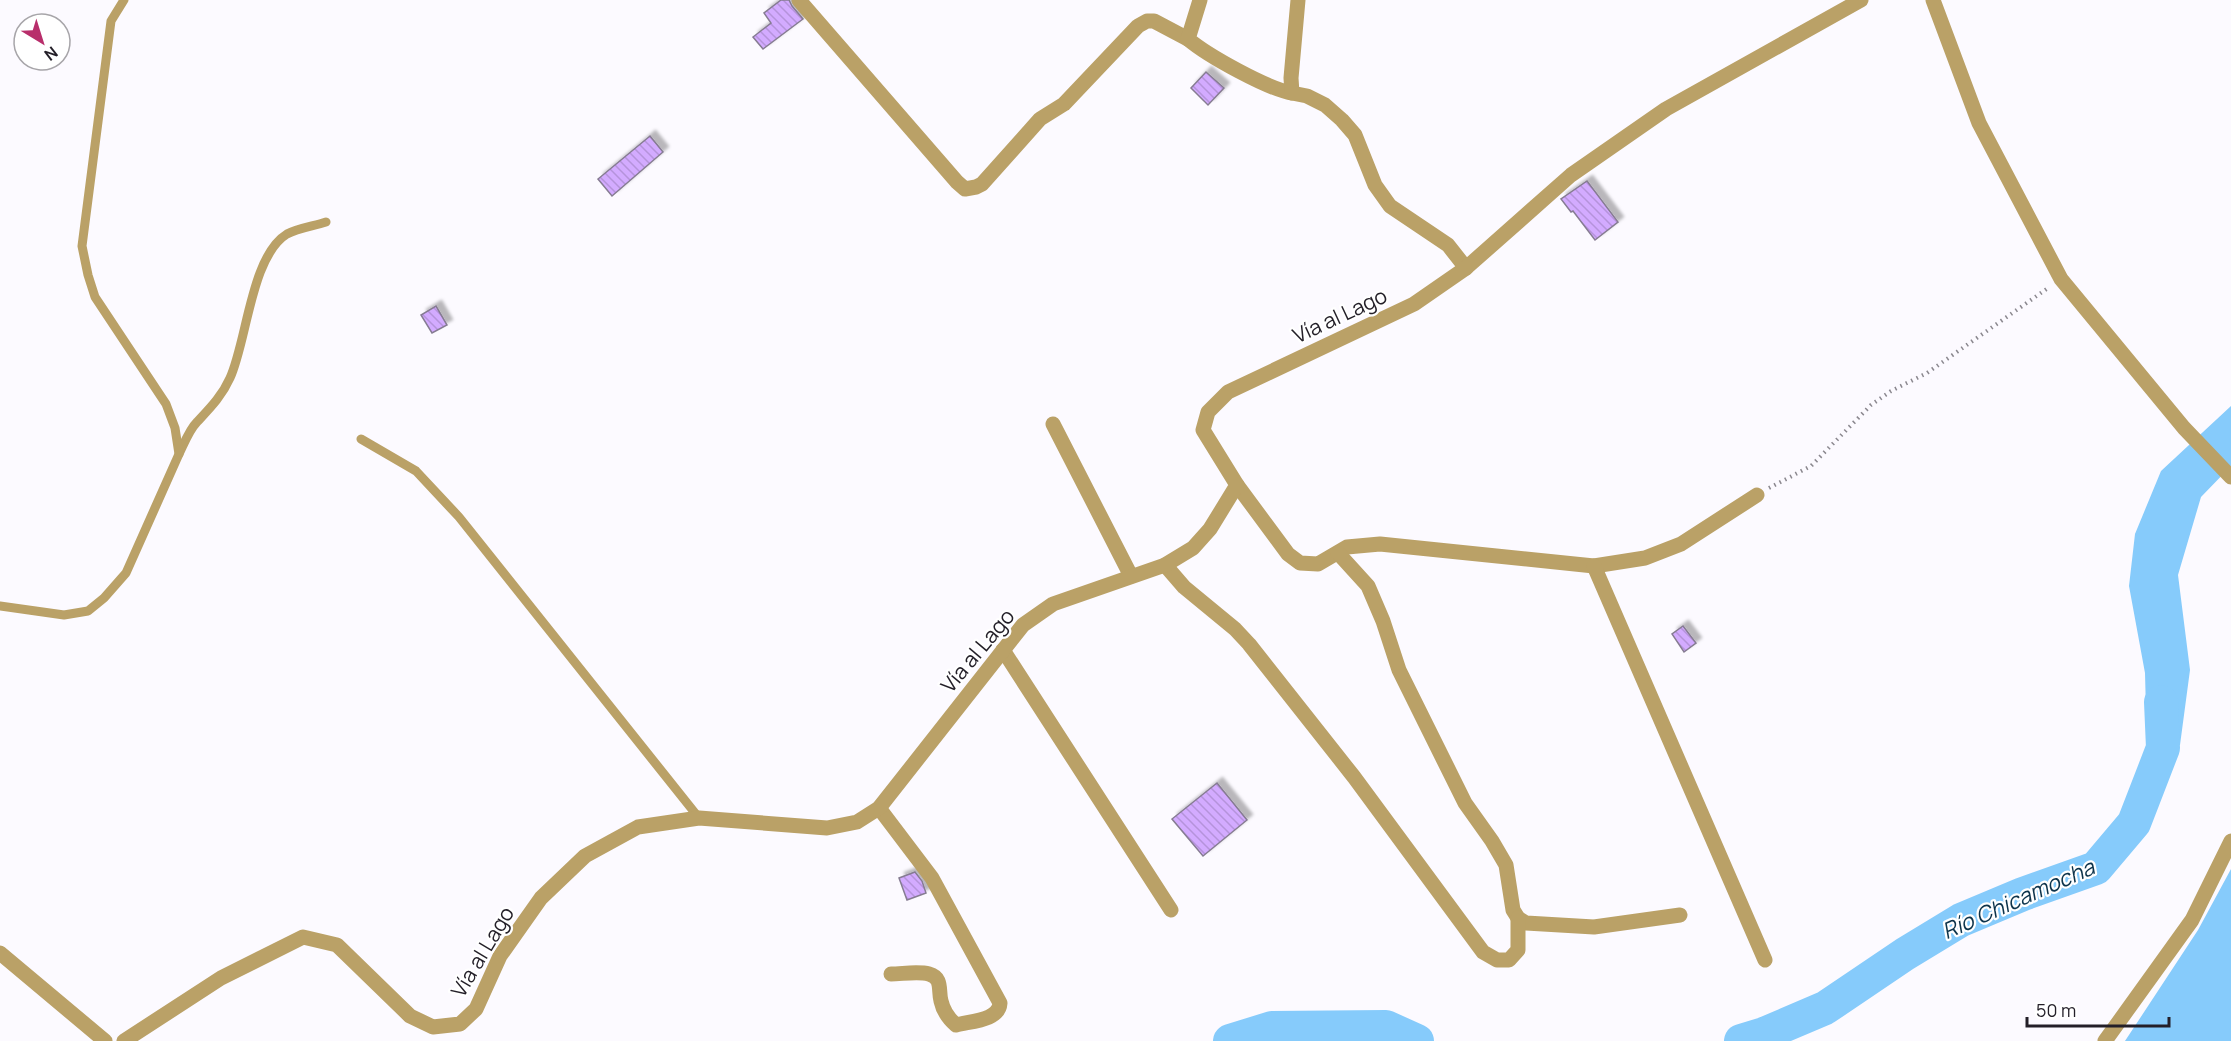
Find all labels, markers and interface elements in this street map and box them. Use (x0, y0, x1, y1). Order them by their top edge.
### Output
north arrow (12, 12, 72, 72)
text: N (40, 42, 63, 66)
street label: Vía al Lago (1288, 281, 1391, 349)
street label: Vía al Lago (934, 603, 1020, 698)
water label: Río Chicamocha (1937, 851, 2101, 946)
street label: Vía al Lago (444, 901, 520, 1002)
scale bar (2027, 990, 2170, 1028)
text: 50 m (2036, 998, 2076, 1022)

